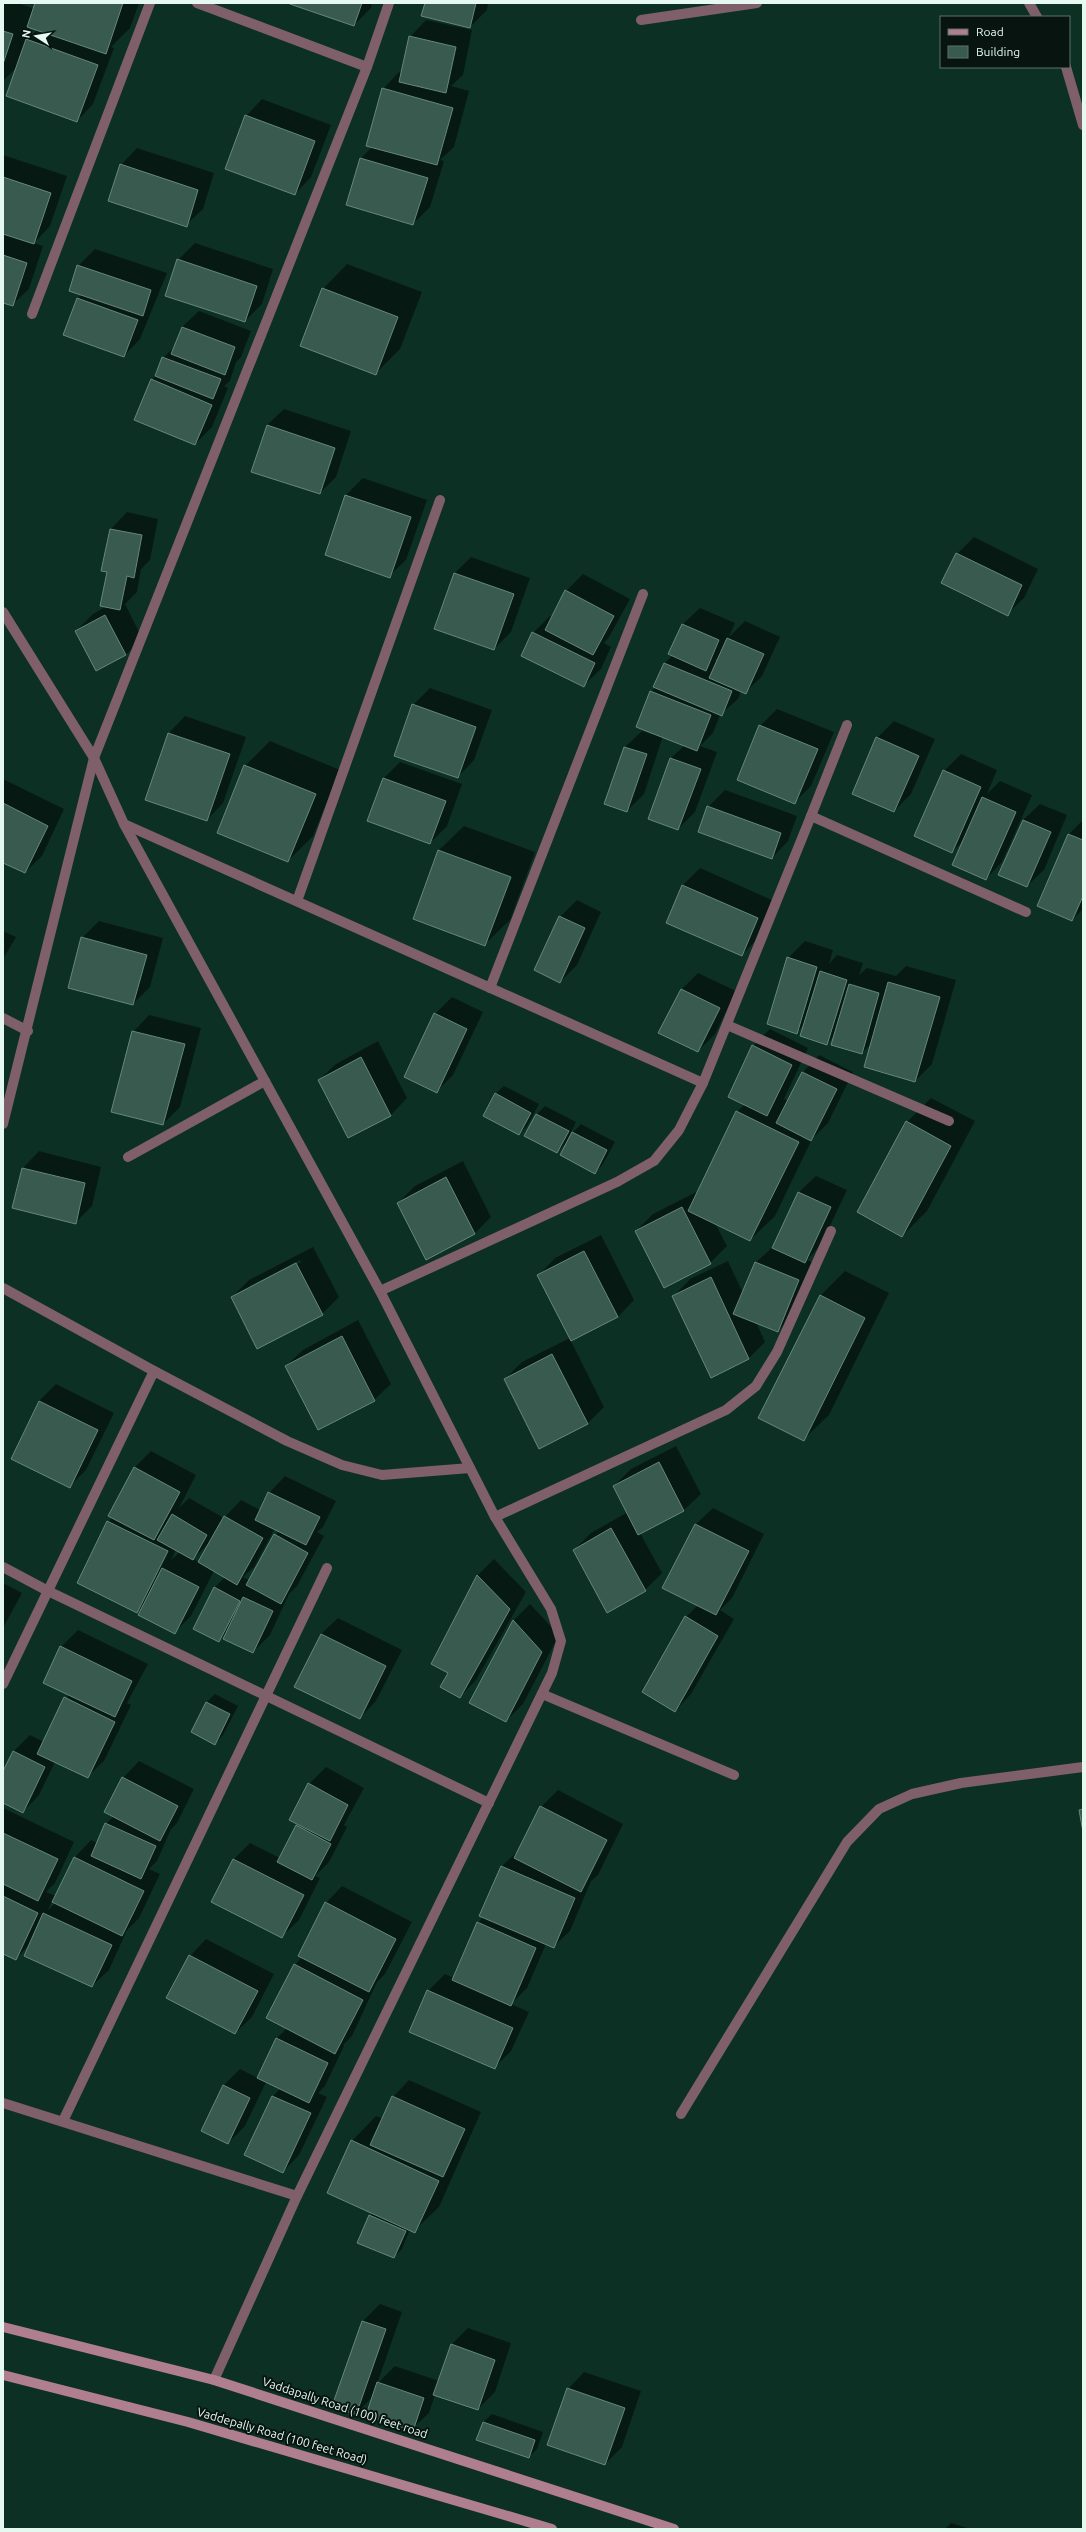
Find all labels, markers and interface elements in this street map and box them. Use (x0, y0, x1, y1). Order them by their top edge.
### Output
north arrow (16, 16, 56, 56)
legend (940, 16, 1070, 68)
text: Road (976, 25, 1004, 38)
text: N (19, 29, 33, 39)
text: Building (976, 45, 1020, 58)
street label: Vaddapally Road (100) feet road (261, 2375, 429, 2441)
street label: Vaddepally Road (100 feet Road) (195, 2405, 369, 2467)

